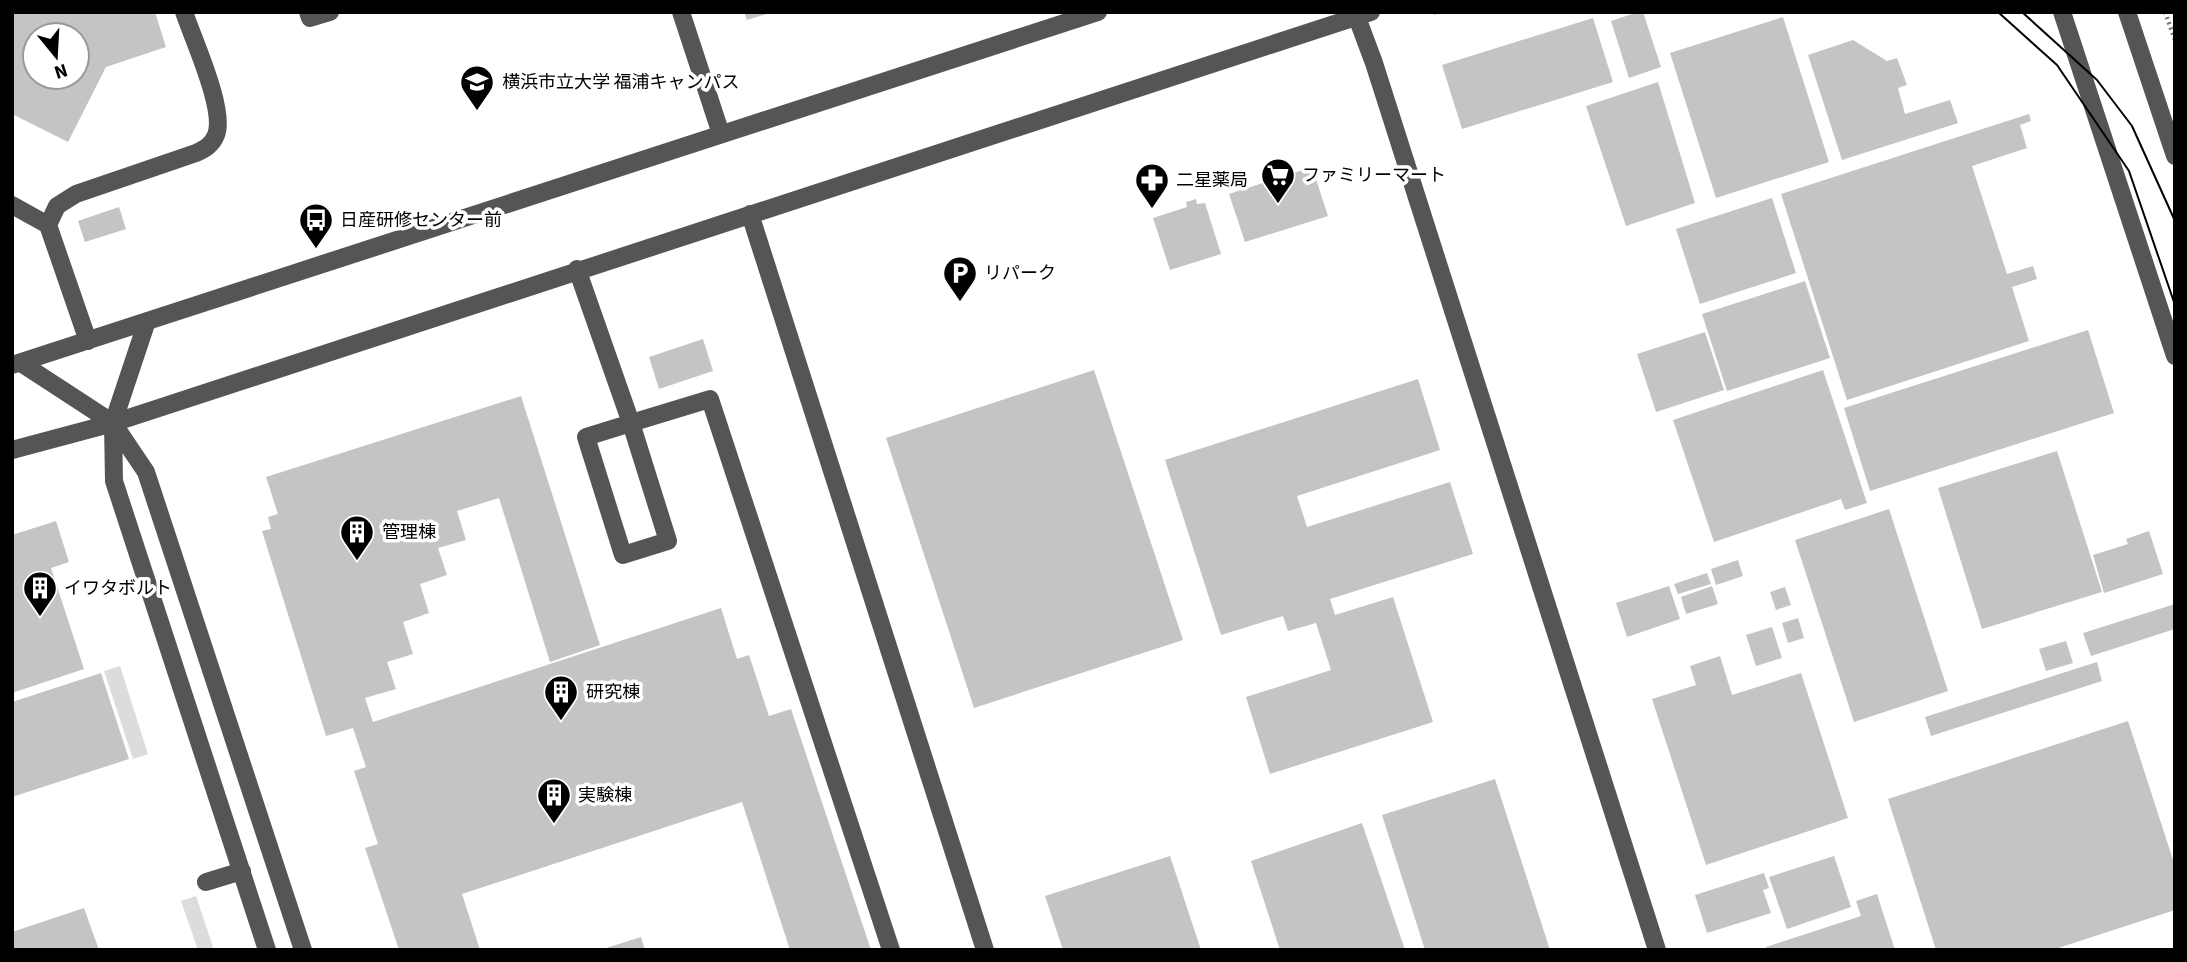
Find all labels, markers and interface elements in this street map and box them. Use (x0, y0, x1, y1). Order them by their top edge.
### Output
north arrow (21, 21, 91, 91)
text: N (51, 56, 71, 86)
school or university icon: 横浜市立大学 福浦キャンパス (458, 63, 496, 112)
place label: 横浜市立大学 福浦キャンパス (502, 70, 740, 95)
supermarket icon: ファミリーマート (1259, 156, 1297, 205)
pharmacy icon: 二星薬局 (1133, 161, 1171, 210)
place label: ファミリーマート (1302, 163, 1446, 188)
place label: 二星薬局 (1176, 168, 1248, 193)
bus stop icon: 日産研修センター前 (297, 201, 335, 250)
place label: 日産研修センター前 (340, 208, 502, 233)
parking icon: リパーク (941, 254, 979, 303)
place label: リパーク (984, 261, 1056, 286)
building icon: 管理棟 (338, 513, 376, 562)
place label: 管理棟 (382, 520, 436, 545)
building icon: イワタボルト (21, 569, 59, 618)
place label: イワタボルト (64, 576, 172, 601)
building icon: 研究棟 (542, 673, 580, 722)
place label: 研究棟 (586, 680, 640, 705)
building icon: 実験棟 (535, 776, 573, 825)
place label: 実験棟 (578, 783, 632, 808)

